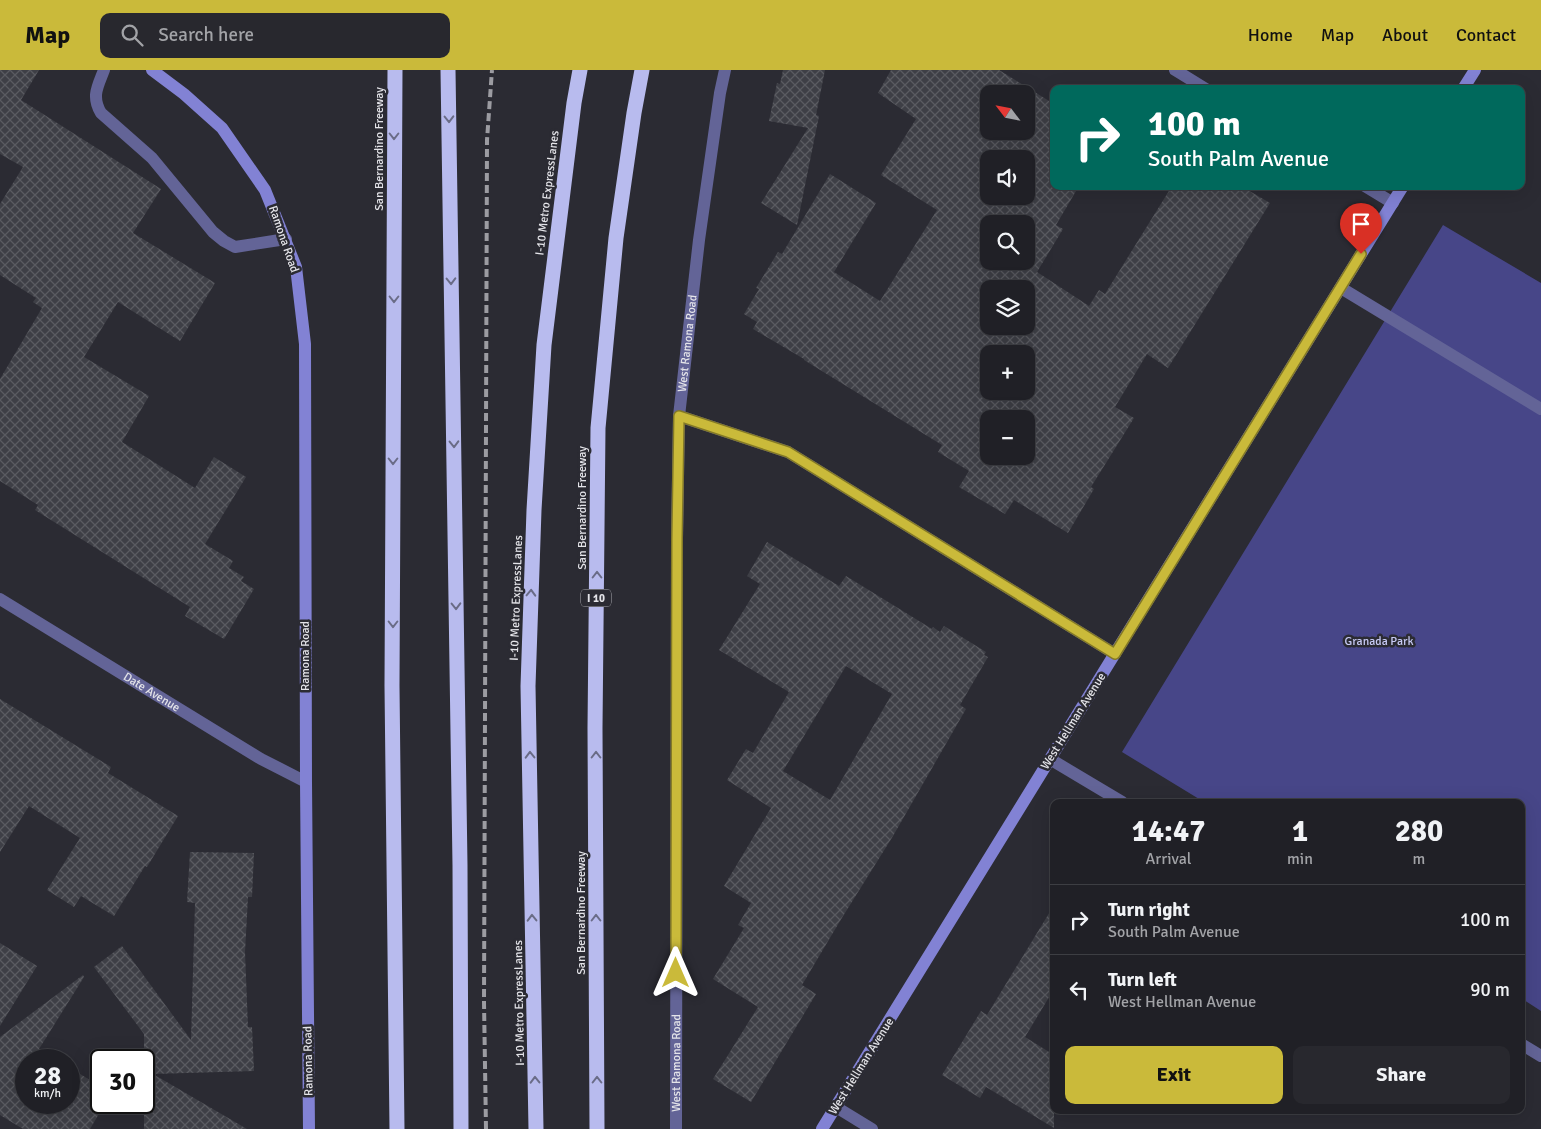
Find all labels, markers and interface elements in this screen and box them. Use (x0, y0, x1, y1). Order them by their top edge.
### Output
search box (100, 13, 450, 58)
text: Map (25, 20, 70, 50)
icon: search (118, 21, 146, 49)
text: Search here (158, 23, 254, 47)
text: Home (1248, 24, 1293, 46)
text: Map (1321, 24, 1354, 46)
text: About (1382, 24, 1428, 46)
text: Contact (1456, 24, 1516, 46)
north arrow (980, 85, 1035, 140)
map controls (980, 85, 1035, 465)
street label: San Bernardino Freeway (372, 87, 387, 211)
text: 100 m (1148, 102, 1241, 145)
icon: right (1065, 105, 1130, 170)
one-way arrow (444, 115, 454, 123)
street label: I-10 Metro ExpressLanes (532, 130, 563, 256)
one-way arrow (389, 132, 399, 140)
text: South Palm Avenue (1148, 145, 1329, 172)
button: sound (980, 150, 1035, 205)
pin (1340, 203, 1382, 254)
street label: Ramona Road (265, 204, 302, 275)
icon: arrive (1347, 210, 1375, 238)
button: search (980, 215, 1035, 270)
one-way arrow (446, 277, 457, 285)
button: layers (980, 280, 1035, 335)
street label: West Ramona Road (675, 294, 701, 393)
one-way arrow (389, 295, 399, 303)
button: + (980, 345, 1035, 400)
button: − (980, 410, 1035, 465)
one-way arrow (449, 440, 459, 448)
street label: San Bernardino Freeway (575, 446, 590, 570)
one-way arrow (388, 458, 398, 465)
street label: I-10 Metro ExpressLanes (507, 535, 526, 661)
one-way arrow (592, 571, 602, 579)
one-way arrow (526, 589, 536, 596)
road number: I 10 (581, 590, 611, 606)
one-way arrow (451, 602, 461, 610)
one-way arrow (387, 620, 398, 628)
street label: Ramona Road (298, 621, 313, 691)
park label: Granada Park (1345, 634, 1413, 649)
street label: Date Avenue (120, 669, 183, 716)
street label: West Hellman Avenue (1038, 670, 1109, 772)
one-way arrow (524, 751, 535, 759)
one-way arrow (591, 751, 601, 759)
text: 14:47 (1132, 813, 1205, 850)
text: 1 (1292, 813, 1308, 850)
text: 280 (1395, 813, 1443, 850)
text: Arrival (1145, 849, 1192, 869)
text: min (1287, 849, 1313, 869)
text: m (1413, 849, 1425, 869)
street label: San Bernardino Freeway (574, 851, 589, 975)
text: Turn right (1108, 898, 1190, 922)
icon: right (1065, 906, 1093, 934)
text: 100 m (1460, 908, 1510, 932)
one-way arrow (527, 914, 538, 922)
one-way arrow (591, 914, 601, 922)
text: South Palm Avenue (1108, 922, 1240, 942)
street label: I-10 Metro ExpressLanes (511, 940, 528, 1066)
position arrow (649, 946, 701, 998)
text: Turn left (1108, 968, 1177, 992)
icon: left (1065, 976, 1093, 1004)
text: 90 m (1470, 978, 1510, 1002)
text: West Hellman Avenue (1108, 992, 1256, 1012)
street label: West Ramona Road (669, 1014, 684, 1112)
street label: West Hellman Avenue (826, 1015, 897, 1117)
street label: Ramona Road (300, 1026, 317, 1096)
button: Exit (1065, 1046, 1283, 1104)
button: Share (1293, 1046, 1510, 1104)
speed limit sign: 30 (90, 1049, 155, 1114)
text: 28 (34, 1060, 61, 1091)
one-way arrow (530, 1076, 541, 1084)
one-way arrow (592, 1076, 602, 1084)
text: km/h (34, 1086, 61, 1101)

